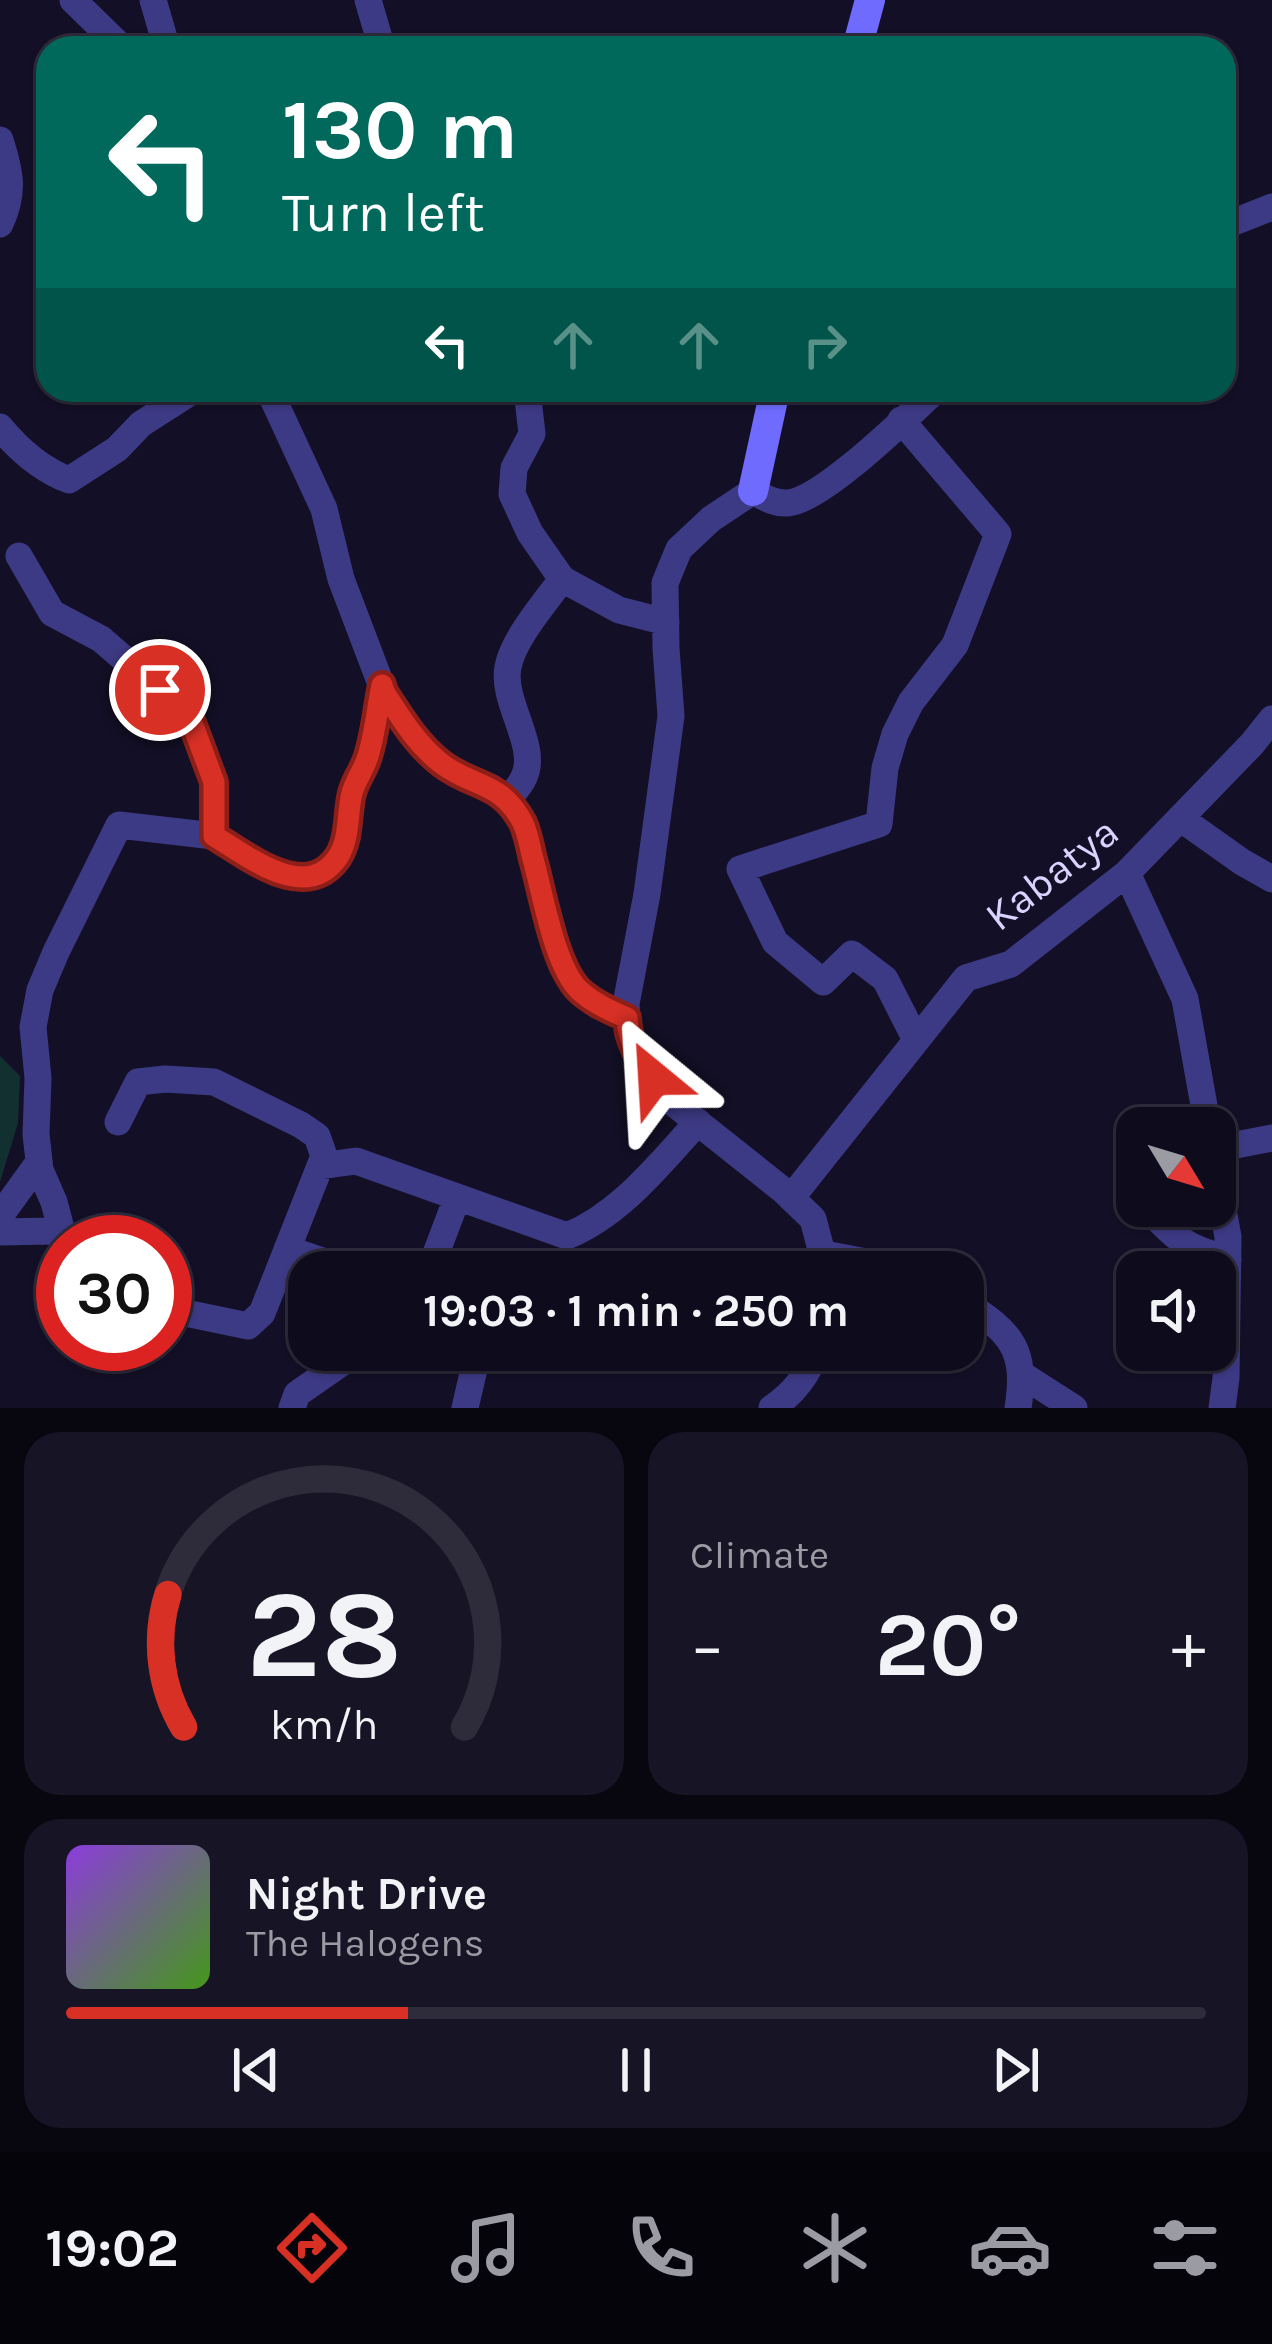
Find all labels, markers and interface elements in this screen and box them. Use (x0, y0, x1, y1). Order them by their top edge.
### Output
text: 130 m (282, 81, 518, 179)
icon: left (84, 84, 240, 240)
text: Turn left (282, 181, 485, 245)
icon: left (414, 312, 480, 378)
icon: ahead (540, 312, 606, 378)
icon: ahead (666, 312, 732, 378)
icon: right (792, 312, 858, 378)
pin (109, 639, 211, 741)
icon: arrive (127, 657, 193, 723)
street label: Kabatya (975, 806, 1128, 941)
position arrow (591, 1015, 717, 1141)
north arrow (1116, 1107, 1236, 1227)
map controls (1116, 1107, 1236, 1371)
speed limit sign: 30 (36, 1215, 192, 1371)
button: sound (1116, 1251, 1236, 1371)
text: 19:03 · 1 min · 250 m (423, 1285, 849, 1337)
text: Climate (690, 1532, 829, 1578)
text: 28 (246, 1562, 402, 1707)
text: 20° (875, 1592, 1021, 1698)
text: − (690, 1607, 725, 1685)
text: + (1171, 1607, 1206, 1685)
text: km/h (270, 1699, 378, 1749)
text: Night Drive (246, 1868, 487, 1920)
text: The Halogens (246, 1920, 484, 1966)
icon: previous (223, 2037, 289, 2103)
icon: pause (603, 2037, 669, 2103)
icon: next (983, 2037, 1049, 2103)
icon: directions (270, 2206, 354, 2290)
icon: music (444, 2206, 528, 2290)
icon: phone (619, 2206, 703, 2290)
icon: climate (793, 2206, 877, 2290)
icon: car (968, 2206, 1052, 2290)
icon: filters (1143, 2206, 1227, 2290)
text: 19:02 (45, 2216, 179, 2280)

